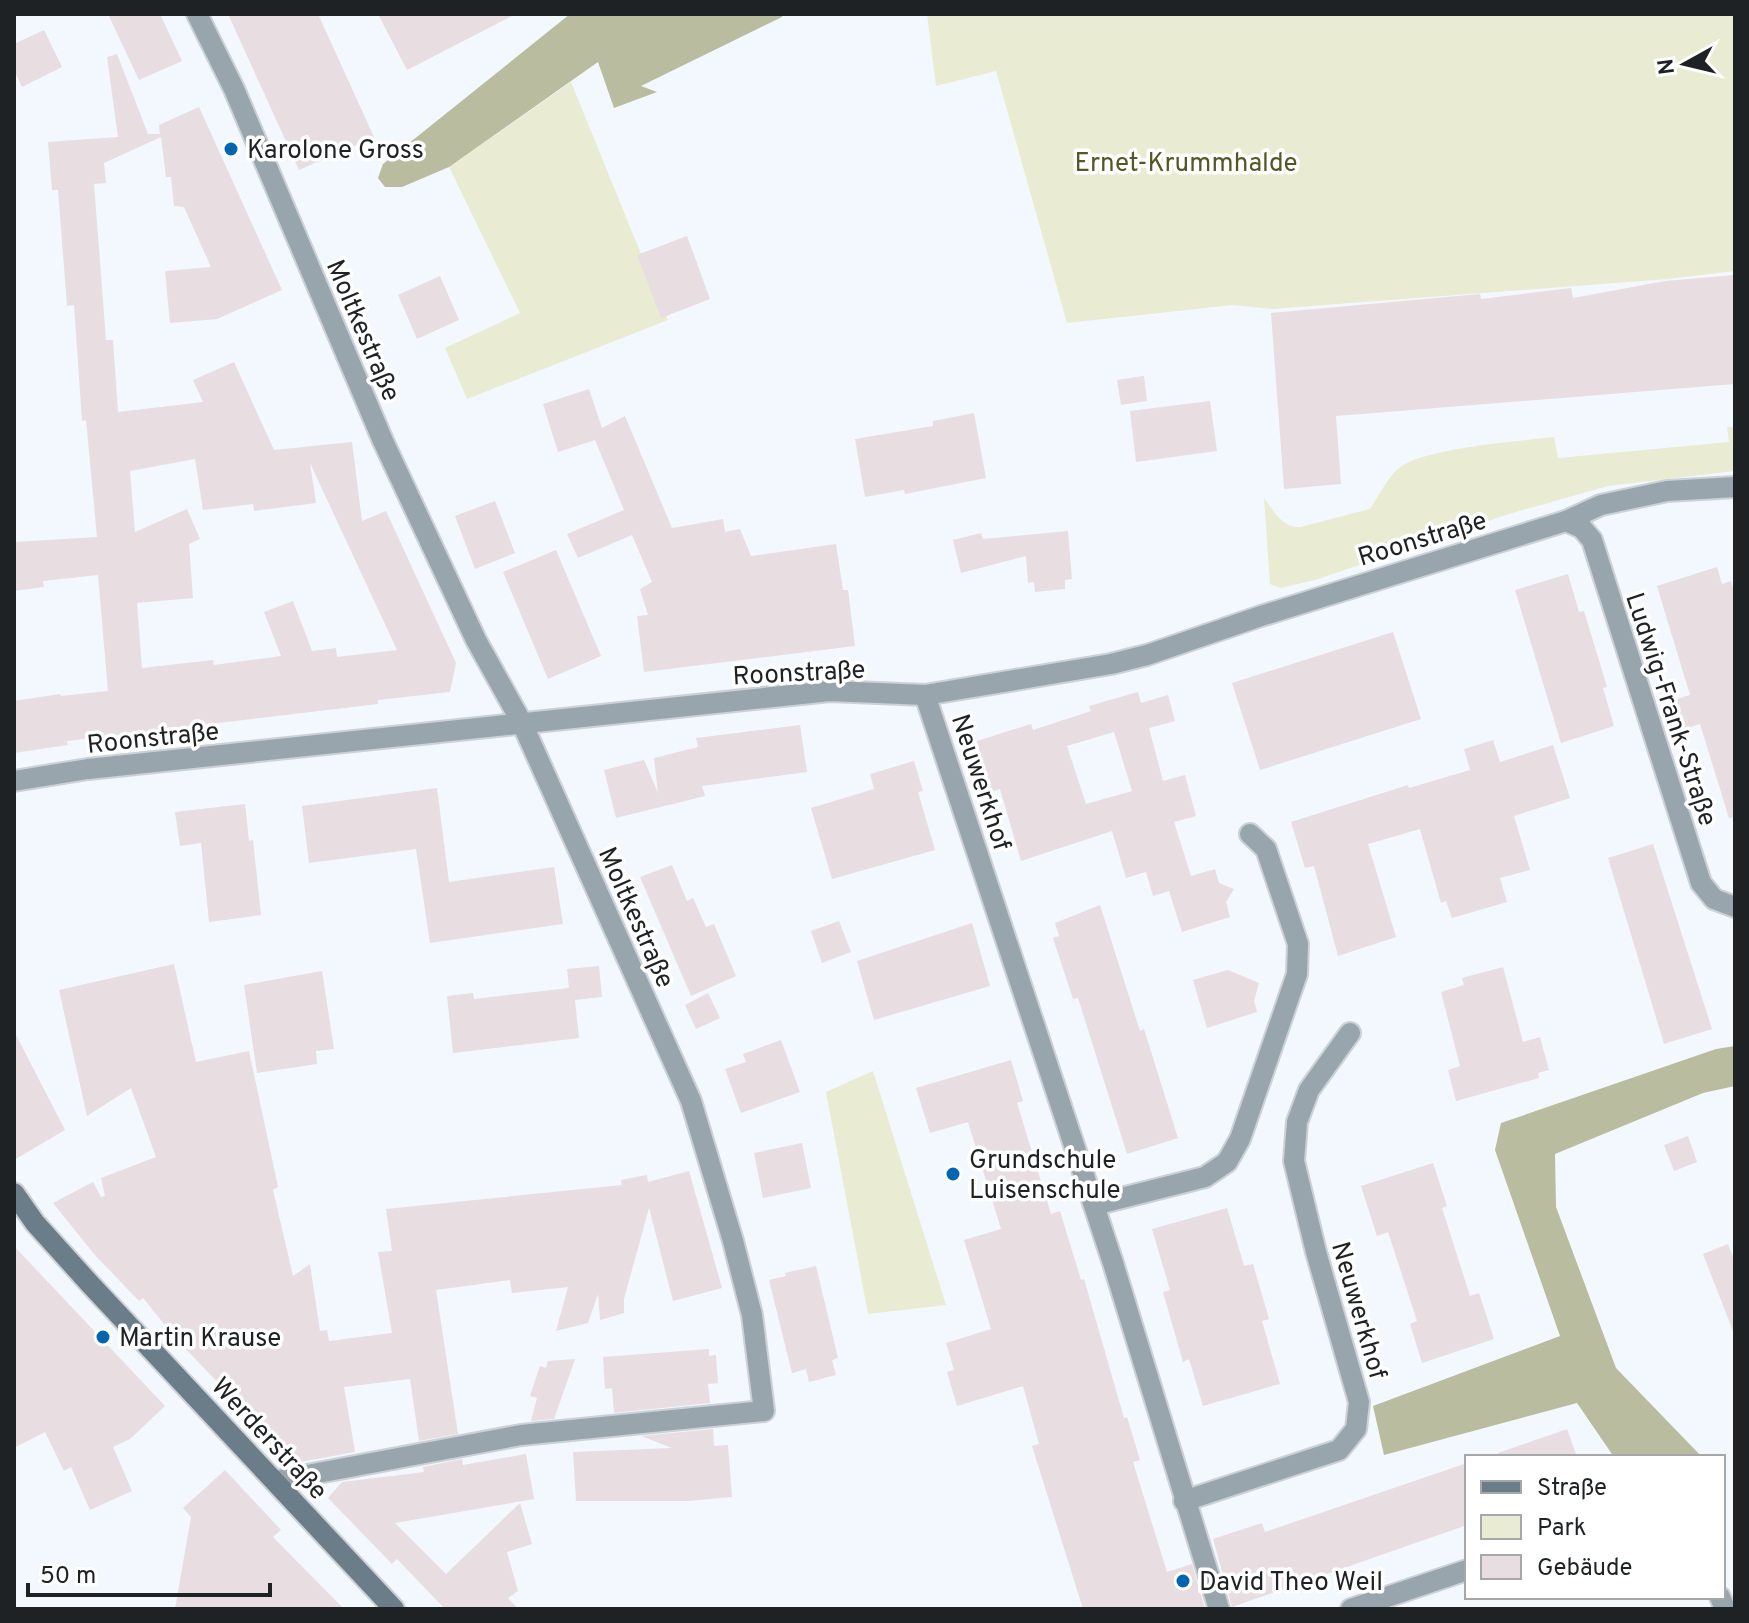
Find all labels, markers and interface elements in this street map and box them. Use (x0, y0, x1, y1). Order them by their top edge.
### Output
north arrow (1645, 24, 1725, 104)
text: N (1653, 57, 1682, 76)
place label: Karolone Gross (247, 135, 424, 168)
marker: Karolone Gross (222, 140, 240, 158)
park label: Ernet-Krummhalde (1074, 148, 1298, 181)
street label: Moltkestraße (317, 255, 406, 407)
street label: Roonstraße (1354, 505, 1491, 576)
street label: Ludwig-Frank-Straße (1616, 589, 1723, 831)
street label: Roonstraße (732, 655, 866, 694)
street label: Neuwerkhof (942, 710, 1017, 855)
street label: Roonstraße (85, 716, 221, 763)
street label: Moltkestraße (589, 842, 680, 994)
place label: Grundschule Luisenschule (969, 1145, 1121, 1208)
marker: Grundschule Luisenschule (944, 1165, 962, 1183)
street label: Neuwerkhof (1322, 1238, 1393, 1384)
place label: Martin Krause (119, 1323, 281, 1356)
marker: Martin Krause (94, 1328, 112, 1346)
street label: Werderstraße (203, 1371, 333, 1508)
legend (1465, 1455, 1725, 1599)
text: Straße (1537, 1474, 1607, 1504)
text: Park (1537, 1514, 1587, 1544)
scale bar (28, 1547, 270, 1597)
text: Gebäude (1537, 1554, 1632, 1584)
text: 50 m (40, 1562, 96, 1592)
place label: David Theo Weil (1199, 1567, 1383, 1600)
marker: David Theo Weil (1174, 1572, 1192, 1590)

